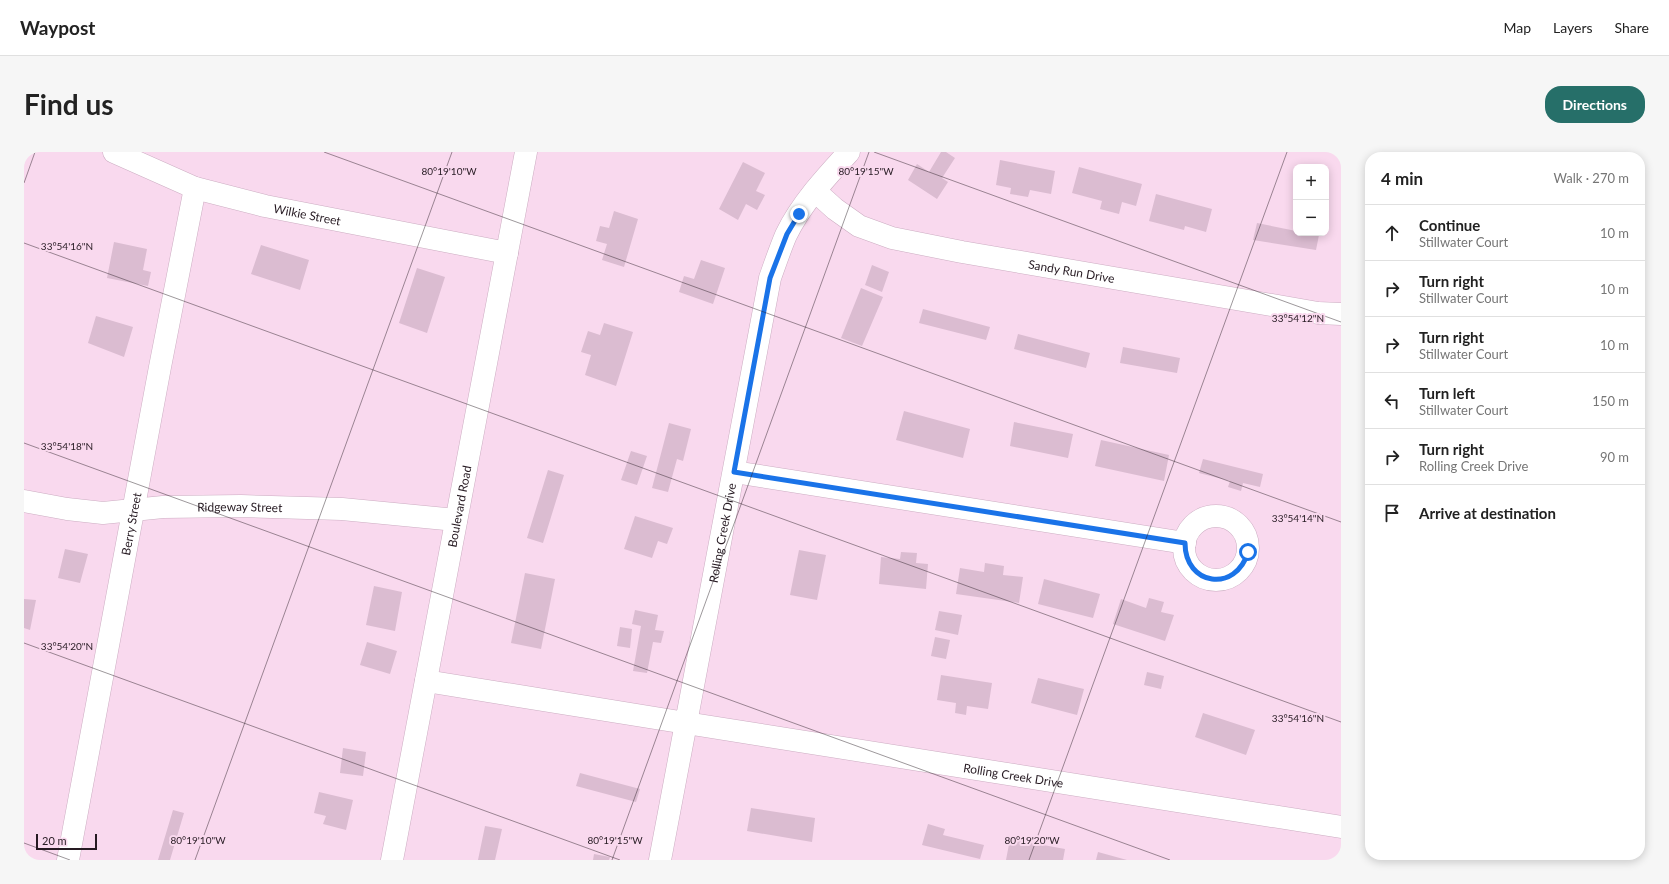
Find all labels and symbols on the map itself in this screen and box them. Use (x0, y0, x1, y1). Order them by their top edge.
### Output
text: 80°19'10"W (421, 165, 477, 177)
text: 80°19'15"W (838, 165, 894, 177)
street label: Wilkie Street (272, 200, 343, 228)
route end (790, 205, 808, 223)
text: 33°54'16"N (41, 240, 93, 252)
street label: Sandy Run Drive (1027, 256, 1116, 286)
text: 33°54'12"N (1272, 312, 1324, 324)
text: 33°54'18"N (41, 440, 93, 452)
street label: Boulevard Road (444, 464, 474, 548)
street label: Rolling Creek Drive (705, 482, 739, 584)
street label: Berry Street (118, 491, 144, 556)
street label: Ridgeway Street (197, 498, 283, 515)
text: 33°54'14"N (1272, 512, 1324, 524)
route start (1239, 543, 1257, 561)
text: 33°54'20"N (41, 640, 93, 652)
text: 33°54'16"N (1272, 712, 1324, 724)
street label: Rolling Creek Drive (962, 760, 1065, 790)
scale bar (36, 832, 97, 851)
text: 80°19'10"W (170, 834, 226, 846)
text: 80°19'15"W (587, 834, 643, 846)
text: 80°19'20"W (1004, 834, 1060, 846)

